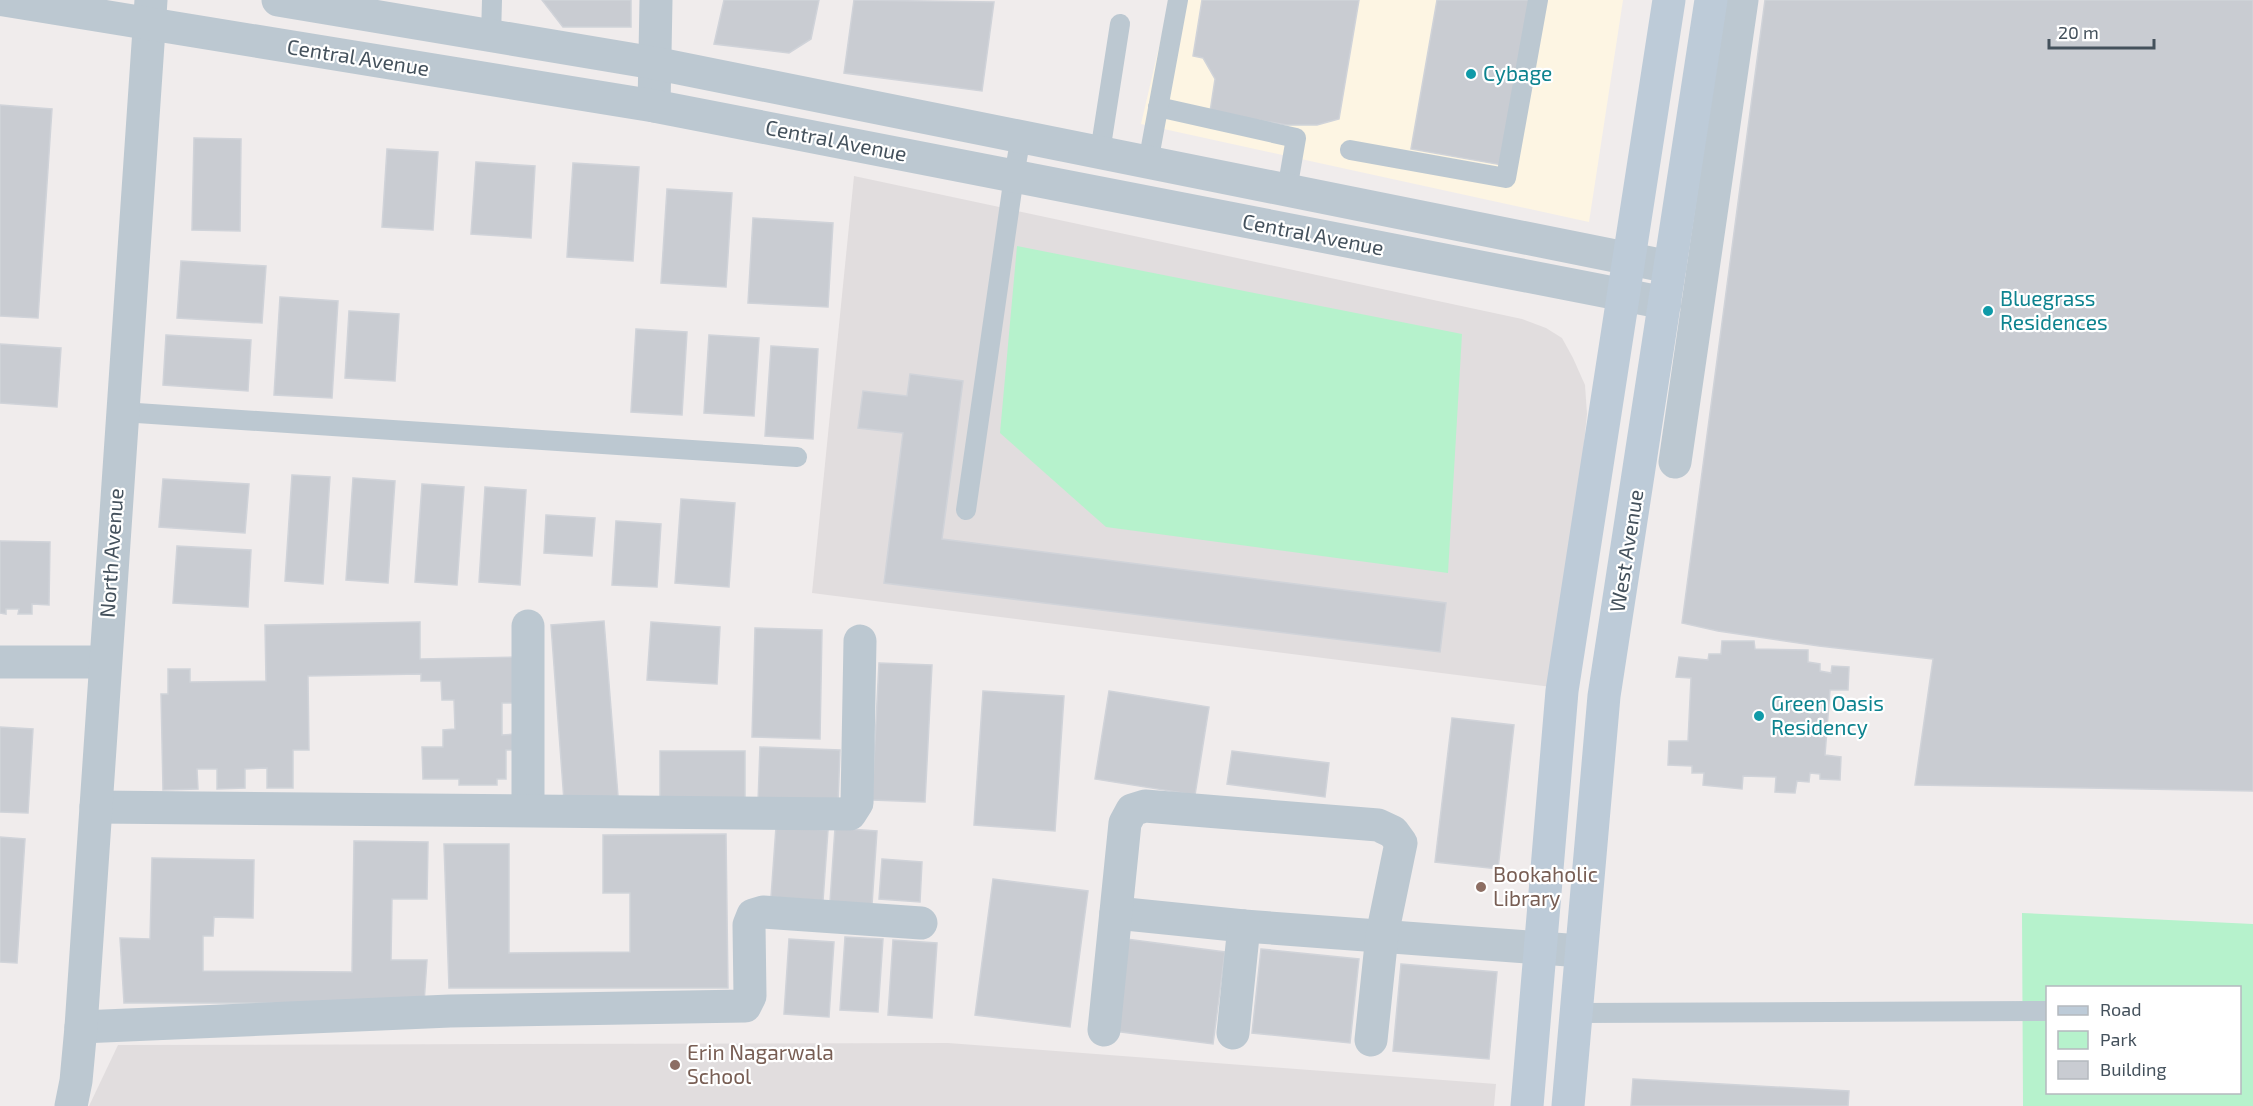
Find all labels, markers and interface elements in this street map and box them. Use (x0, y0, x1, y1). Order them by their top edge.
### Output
scale bar (2049, 12, 2154, 50)
text: 20 m (2058, 21, 2099, 43)
street label: Central Avenue (285, 33, 431, 80)
place label: Cybage (1483, 60, 1552, 85)
marker: Cybage (1464, 67, 1478, 81)
street label: Central Avenue (763, 114, 909, 166)
street label: Central Avenue (1240, 208, 1386, 260)
place label: Bluegrass Residences (2000, 285, 2108, 334)
marker: Bluegrass Residences (1981, 304, 1995, 318)
street label: North Avenue (94, 487, 128, 619)
street label: West Avenue (1603, 488, 1648, 614)
place label: Green Oasis Residency (1771, 690, 1884, 739)
marker: Green Oasis Residency (1752, 709, 1766, 723)
place label: Bookaholic Library (1493, 861, 1598, 910)
marker: Bookaholic Library (1474, 880, 1488, 894)
legend (2046, 986, 2241, 1094)
text: Road (2100, 998, 2141, 1020)
text: Park (2100, 1028, 2137, 1050)
place label: Erin Nagarwala School (687, 1039, 834, 1088)
marker: Erin Nagarwala School (668, 1058, 682, 1072)
text: Building (2100, 1058, 2167, 1080)

